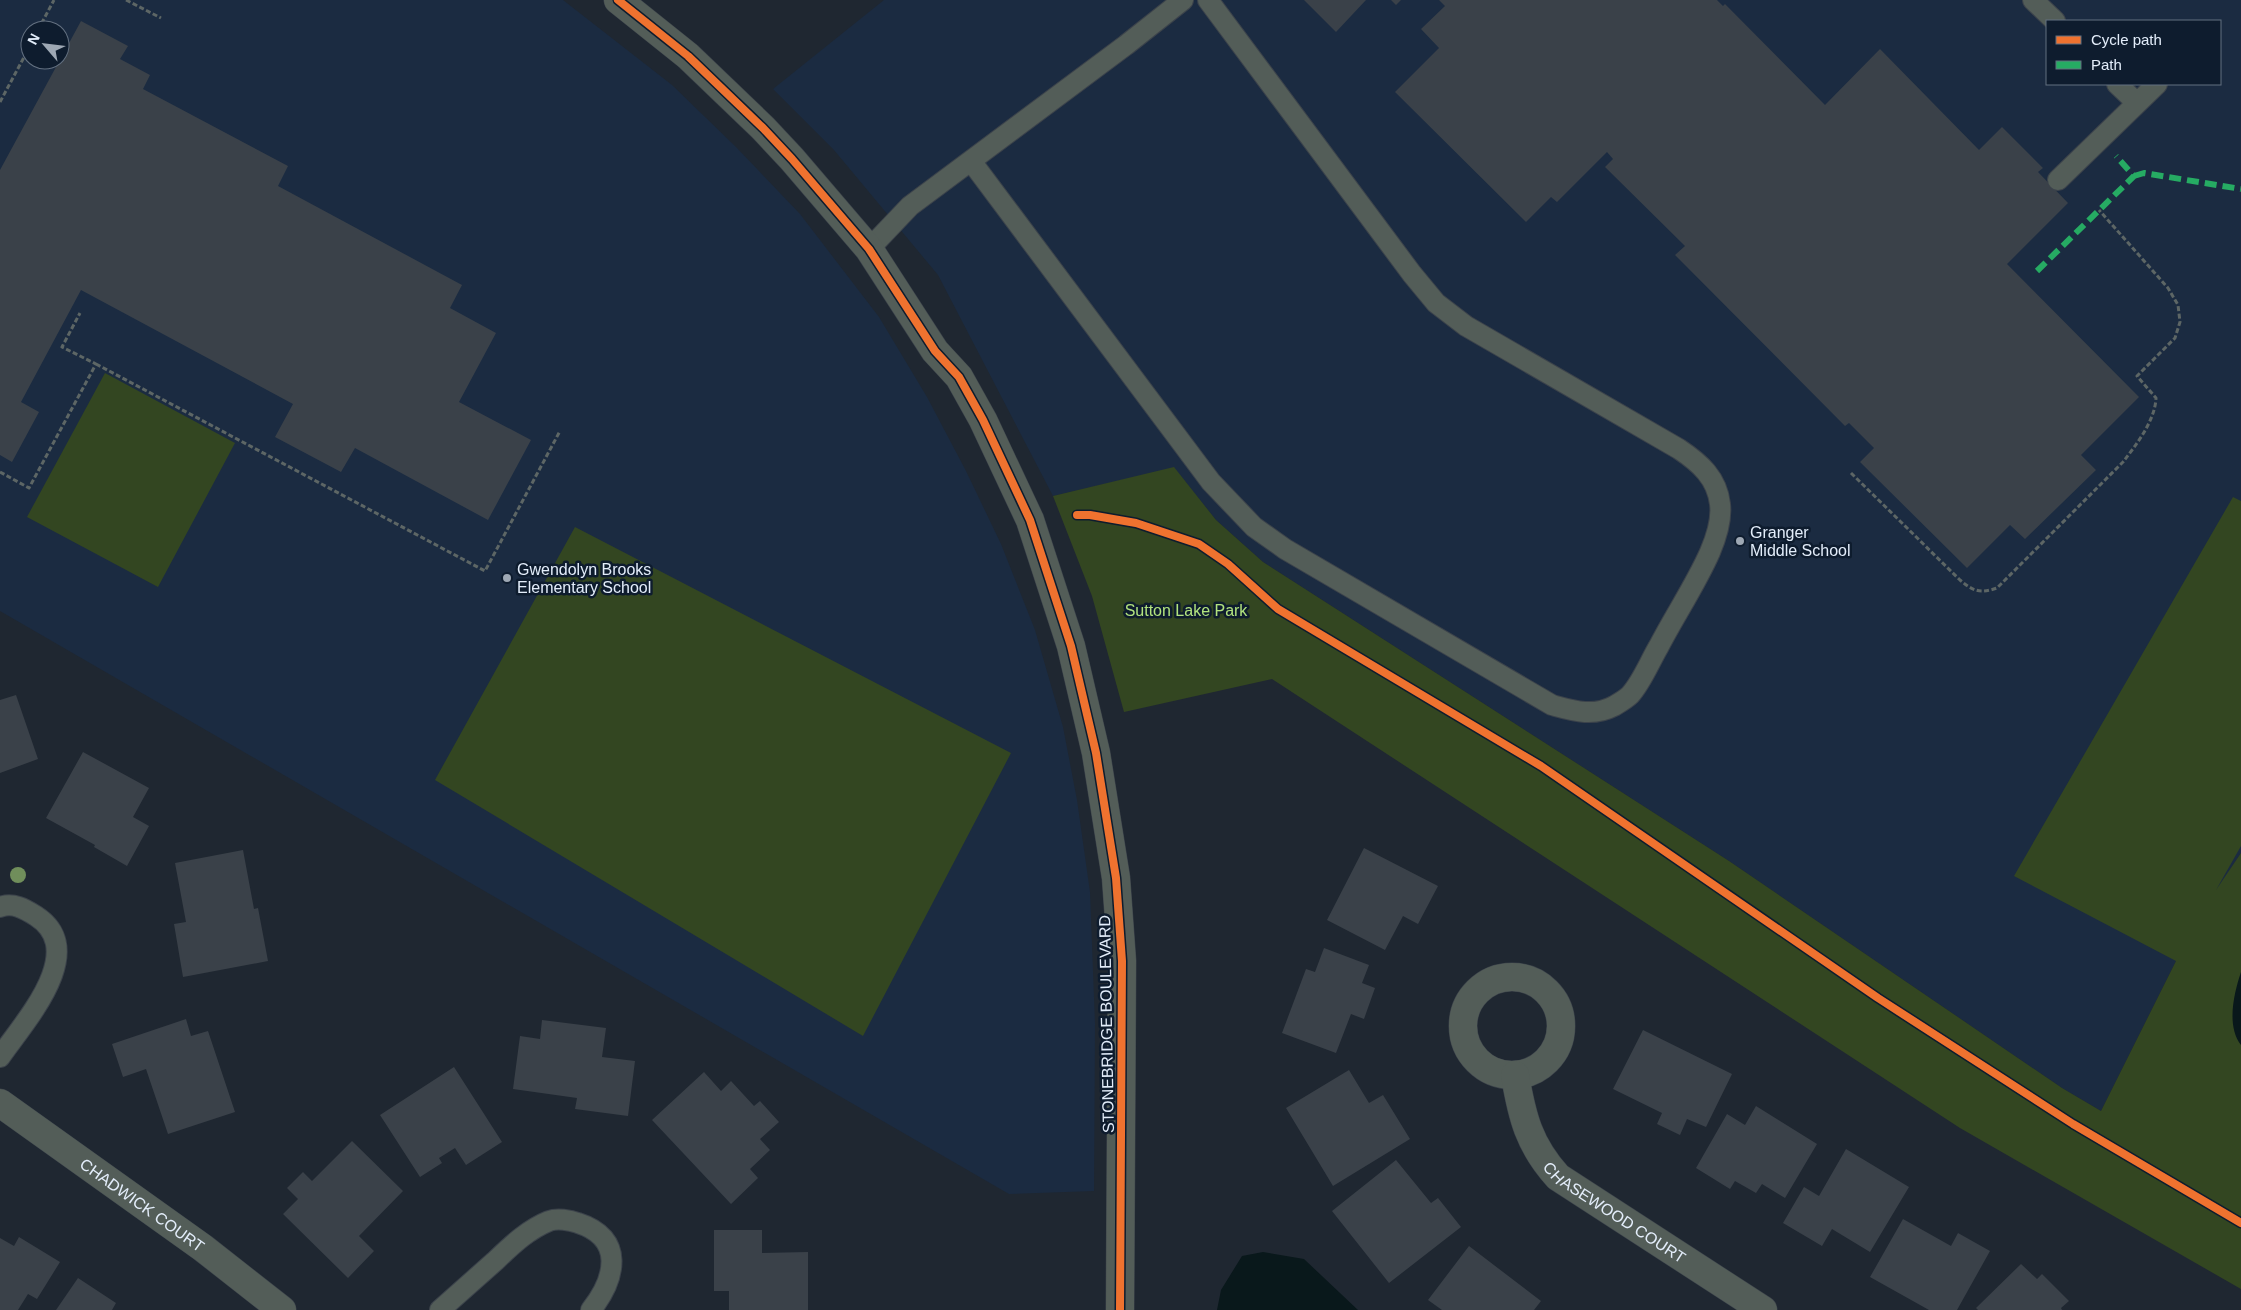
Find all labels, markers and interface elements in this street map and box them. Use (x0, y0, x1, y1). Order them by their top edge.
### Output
north arrow (20, 20, 70, 70)
legend (2046, 20, 2221, 85)
text: N (24, 31, 43, 47)
text: Cycle path (2091, 31, 2162, 48)
text: Path (2091, 56, 2122, 73)
place label: Granger Middle School (1750, 524, 1851, 559)
marker: Granger Middle School (1734, 535, 1746, 547)
place label: Gwendolyn Brooks Elementary School (517, 561, 651, 596)
marker: Gwendolyn Brooks Elementary School (501, 572, 513, 584)
park label: Sutton Lake Park (1125, 602, 1248, 619)
street label: STONEBRIDGE BOULEVARD (1096, 915, 1117, 1133)
street label: CHADWICK COURT (77, 1155, 208, 1255)
street label: CHASEWOOD COURT (1540, 1158, 1689, 1266)

